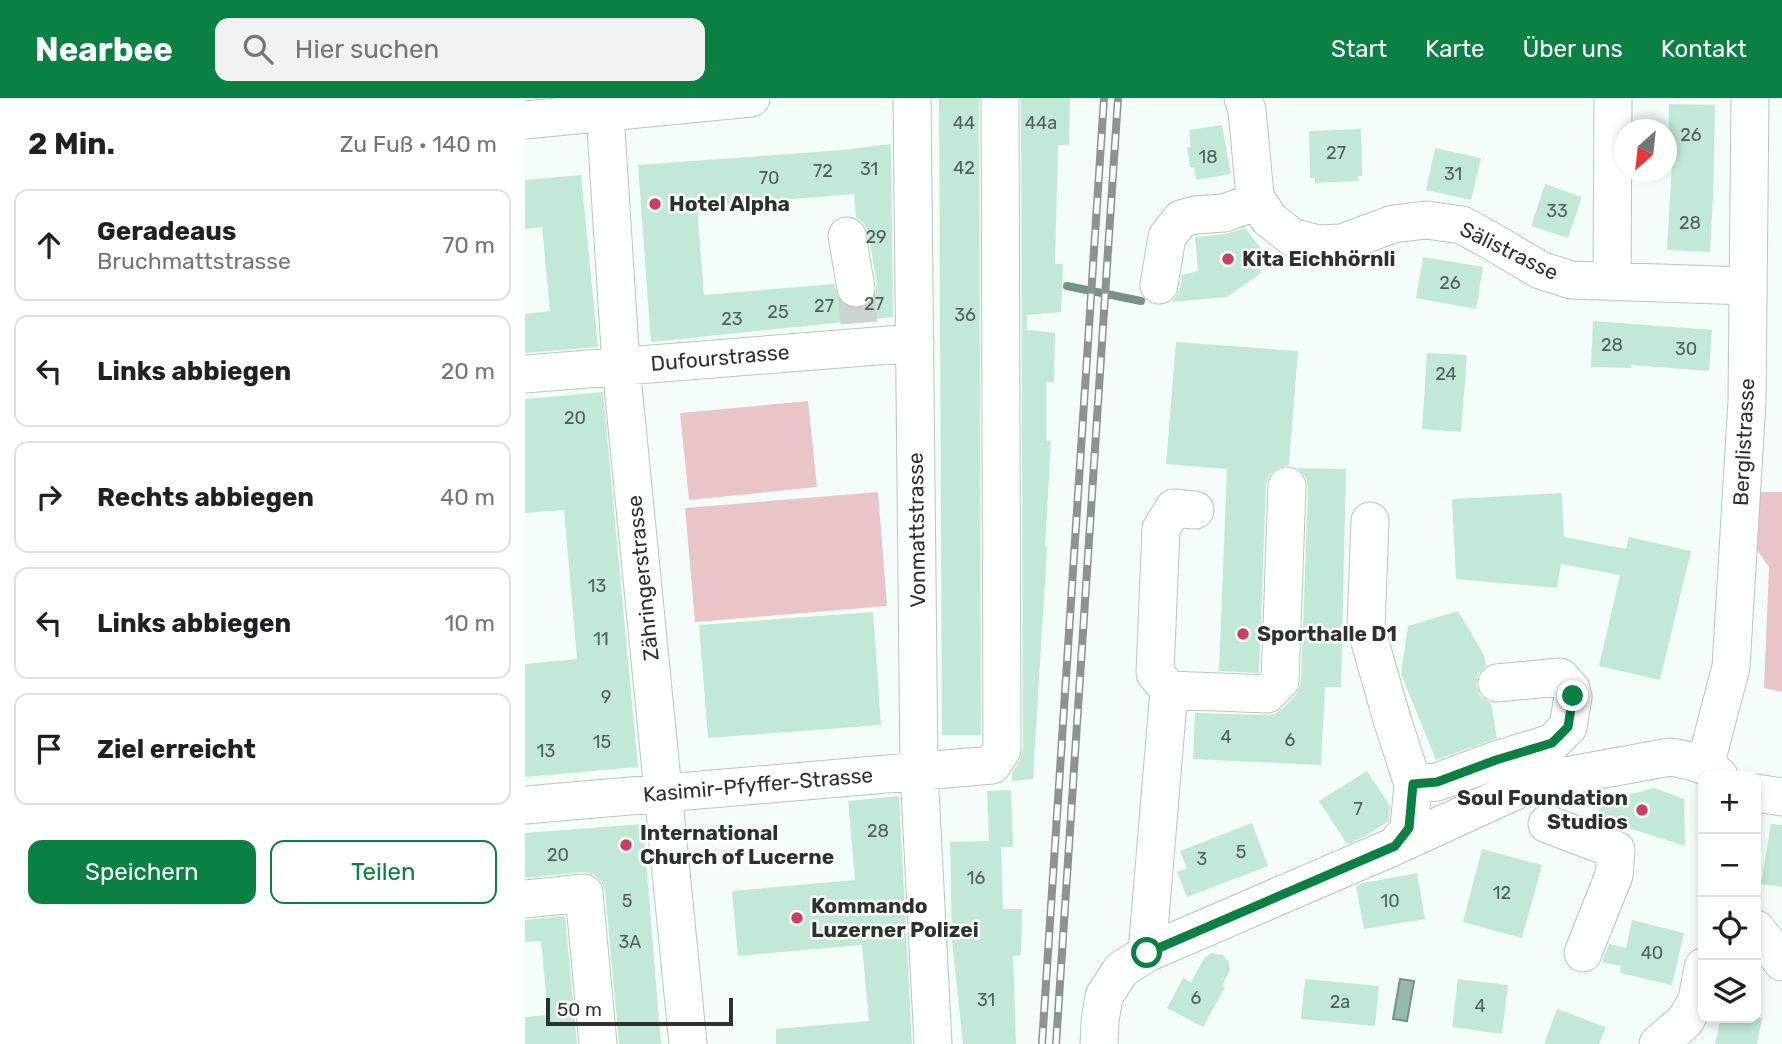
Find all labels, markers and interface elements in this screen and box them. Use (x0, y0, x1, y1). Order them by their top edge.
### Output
search box (215, 18, 705, 81)
text: Nearbee (35, 30, 173, 69)
icon: search (239, 30, 277, 68)
text: Hier suchen (295, 34, 439, 65)
text: Start (1331, 35, 1387, 63)
text: Karte (1425, 35, 1485, 63)
text: Über uns (1523, 35, 1623, 63)
text: Kontakt (1661, 35, 1747, 63)
house number: 44 (953, 112, 975, 134)
house number: 44a (1025, 112, 1057, 134)
north arrow (1614, 119, 1677, 182)
house number: 26 (1680, 124, 1702, 146)
text: 2 Min. (28, 126, 115, 162)
text: Zu Fuß · 140 m (340, 130, 497, 158)
house number: 27 (1326, 142, 1346, 164)
house number: 18 (1198, 146, 1218, 168)
house number: 42 (953, 157, 975, 179)
house number: 31 (860, 158, 878, 180)
house number: 72 (813, 160, 833, 182)
house number: 31 (1444, 163, 1462, 185)
house number: 70 (759, 167, 779, 189)
place label: Hotel Alpha (669, 191, 790, 216)
marker: Hotel Alpha (647, 196, 663, 212)
house number: 33 (1546, 200, 1568, 222)
house number: 28 (1679, 212, 1701, 234)
text: Geradeaus (97, 216, 236, 247)
street label: Sälistrasse (1456, 216, 1562, 285)
icon: ahead (30, 226, 68, 264)
house number: 29 (865, 226, 887, 248)
text: 70 m (443, 231, 495, 259)
place label: Kita Eichhörnli (1242, 246, 1396, 271)
text: Bruchmattstrasse (97, 247, 291, 275)
marker: Kita Eichhörnli (1220, 251, 1236, 267)
house number: 26 (1439, 272, 1461, 294)
house number: 27 (864, 293, 884, 315)
house number: 27 (814, 295, 834, 317)
house number: 25 (767, 301, 789, 323)
house number: 36 (954, 304, 976, 326)
house number: 23 (721, 308, 743, 330)
house number: 28 (1601, 334, 1623, 356)
house number: 30 (1675, 338, 1697, 360)
street label: Dufourstrasse (650, 339, 790, 376)
icon: left (30, 352, 68, 390)
text: Links abbiegen (97, 356, 291, 387)
text: 20 m (441, 357, 495, 385)
house number: 24 (1435, 363, 1457, 385)
street label: Berglistrasse (1728, 378, 1759, 506)
house number: 20 (564, 407, 586, 429)
street label: Vonmattstrasse (903, 452, 930, 608)
icon: right (30, 478, 68, 516)
text: Rechts abbiegen (97, 482, 314, 513)
text: 40 m (440, 483, 495, 511)
street label: Zähringerstrasse (621, 494, 664, 662)
house number: 13 (588, 575, 606, 597)
icon: left (30, 604, 68, 642)
text: Links abbiegen (97, 608, 291, 639)
text: 10 m (444, 609, 495, 637)
place label: Sporthalle D1 (1257, 621, 1397, 646)
marker: Sporthalle D1 (1235, 626, 1251, 642)
house number: 11 (593, 628, 609, 650)
route end (1557, 680, 1588, 711)
house number: 9 (601, 686, 611, 708)
house number: 4 (1220, 726, 1232, 748)
house number: 6 (1285, 729, 1296, 751)
icon: arrive (30, 730, 68, 768)
house number: 15 (593, 731, 611, 753)
text: Ziel erreicht (97, 734, 256, 765)
house number: 13 (537, 740, 555, 762)
street label: Kasimir-Pfyffer-Strasse (642, 762, 874, 807)
map controls (1698, 771, 1761, 1023)
button: + (1698, 771, 1761, 834)
place label: Soul Foundation Studios (1457, 785, 1628, 834)
house number: 7 (1353, 798, 1363, 820)
marker: Soul Foundation Studios (1634, 802, 1650, 818)
place label: International Church of Lucerne (640, 820, 834, 869)
house number: 28 (867, 820, 889, 842)
button: − (1698, 834, 1761, 897)
marker: International Church of Lucerne (618, 837, 634, 853)
button: Speichern (28, 840, 256, 904)
button: Teilen (270, 840, 497, 904)
house number: 5 (1236, 841, 1246, 863)
house number: 20 (547, 844, 569, 866)
house number: 3 (1197, 848, 1207, 870)
house number: 16 (967, 867, 985, 889)
house number: 12 (1493, 882, 1511, 904)
house number: 5 (622, 890, 632, 912)
house number: 10 (1380, 890, 1400, 912)
place label: Kommando Luzerner Polizei (811, 893, 979, 942)
button: locate (1698, 897, 1761, 960)
marker: Kommando Luzerner Polizei (789, 910, 805, 926)
house number: 3A (619, 931, 641, 953)
route start (1131, 937, 1162, 968)
house number: 40 (1641, 942, 1663, 964)
button: layers (1698, 960, 1761, 1023)
house number: 6 (1191, 987, 1202, 1009)
house number: 31 (977, 989, 995, 1011)
house number: 2a (1330, 991, 1350, 1013)
scale bar (546, 995, 733, 1027)
house number: 4 (1474, 995, 1486, 1017)
text: 50 m (557, 998, 602, 1021)

